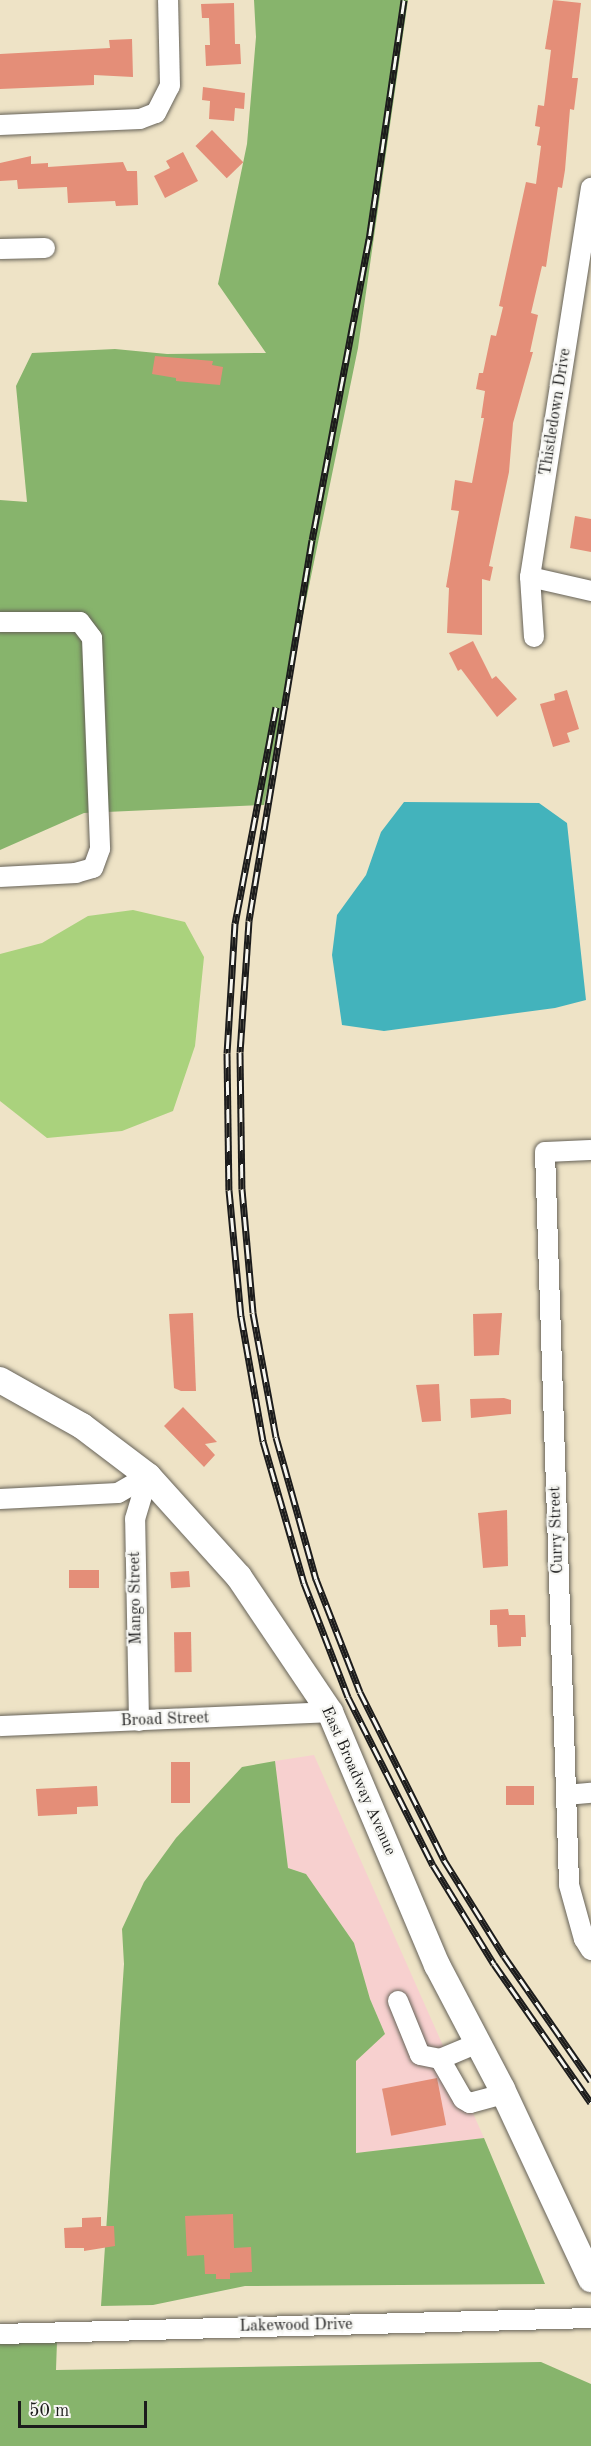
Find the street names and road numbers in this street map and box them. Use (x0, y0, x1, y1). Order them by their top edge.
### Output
street label: Thistledown Drive (536, 347, 576, 477)
street label: Curry Street (546, 1486, 568, 1574)
street label: Mango Street (126, 1551, 146, 1645)
street label: East Broadway Avenue (316, 1704, 400, 1858)
street label: Broad Street (120, 1709, 210, 1731)
street label: Lakewood Drive (239, 2315, 353, 2337)

